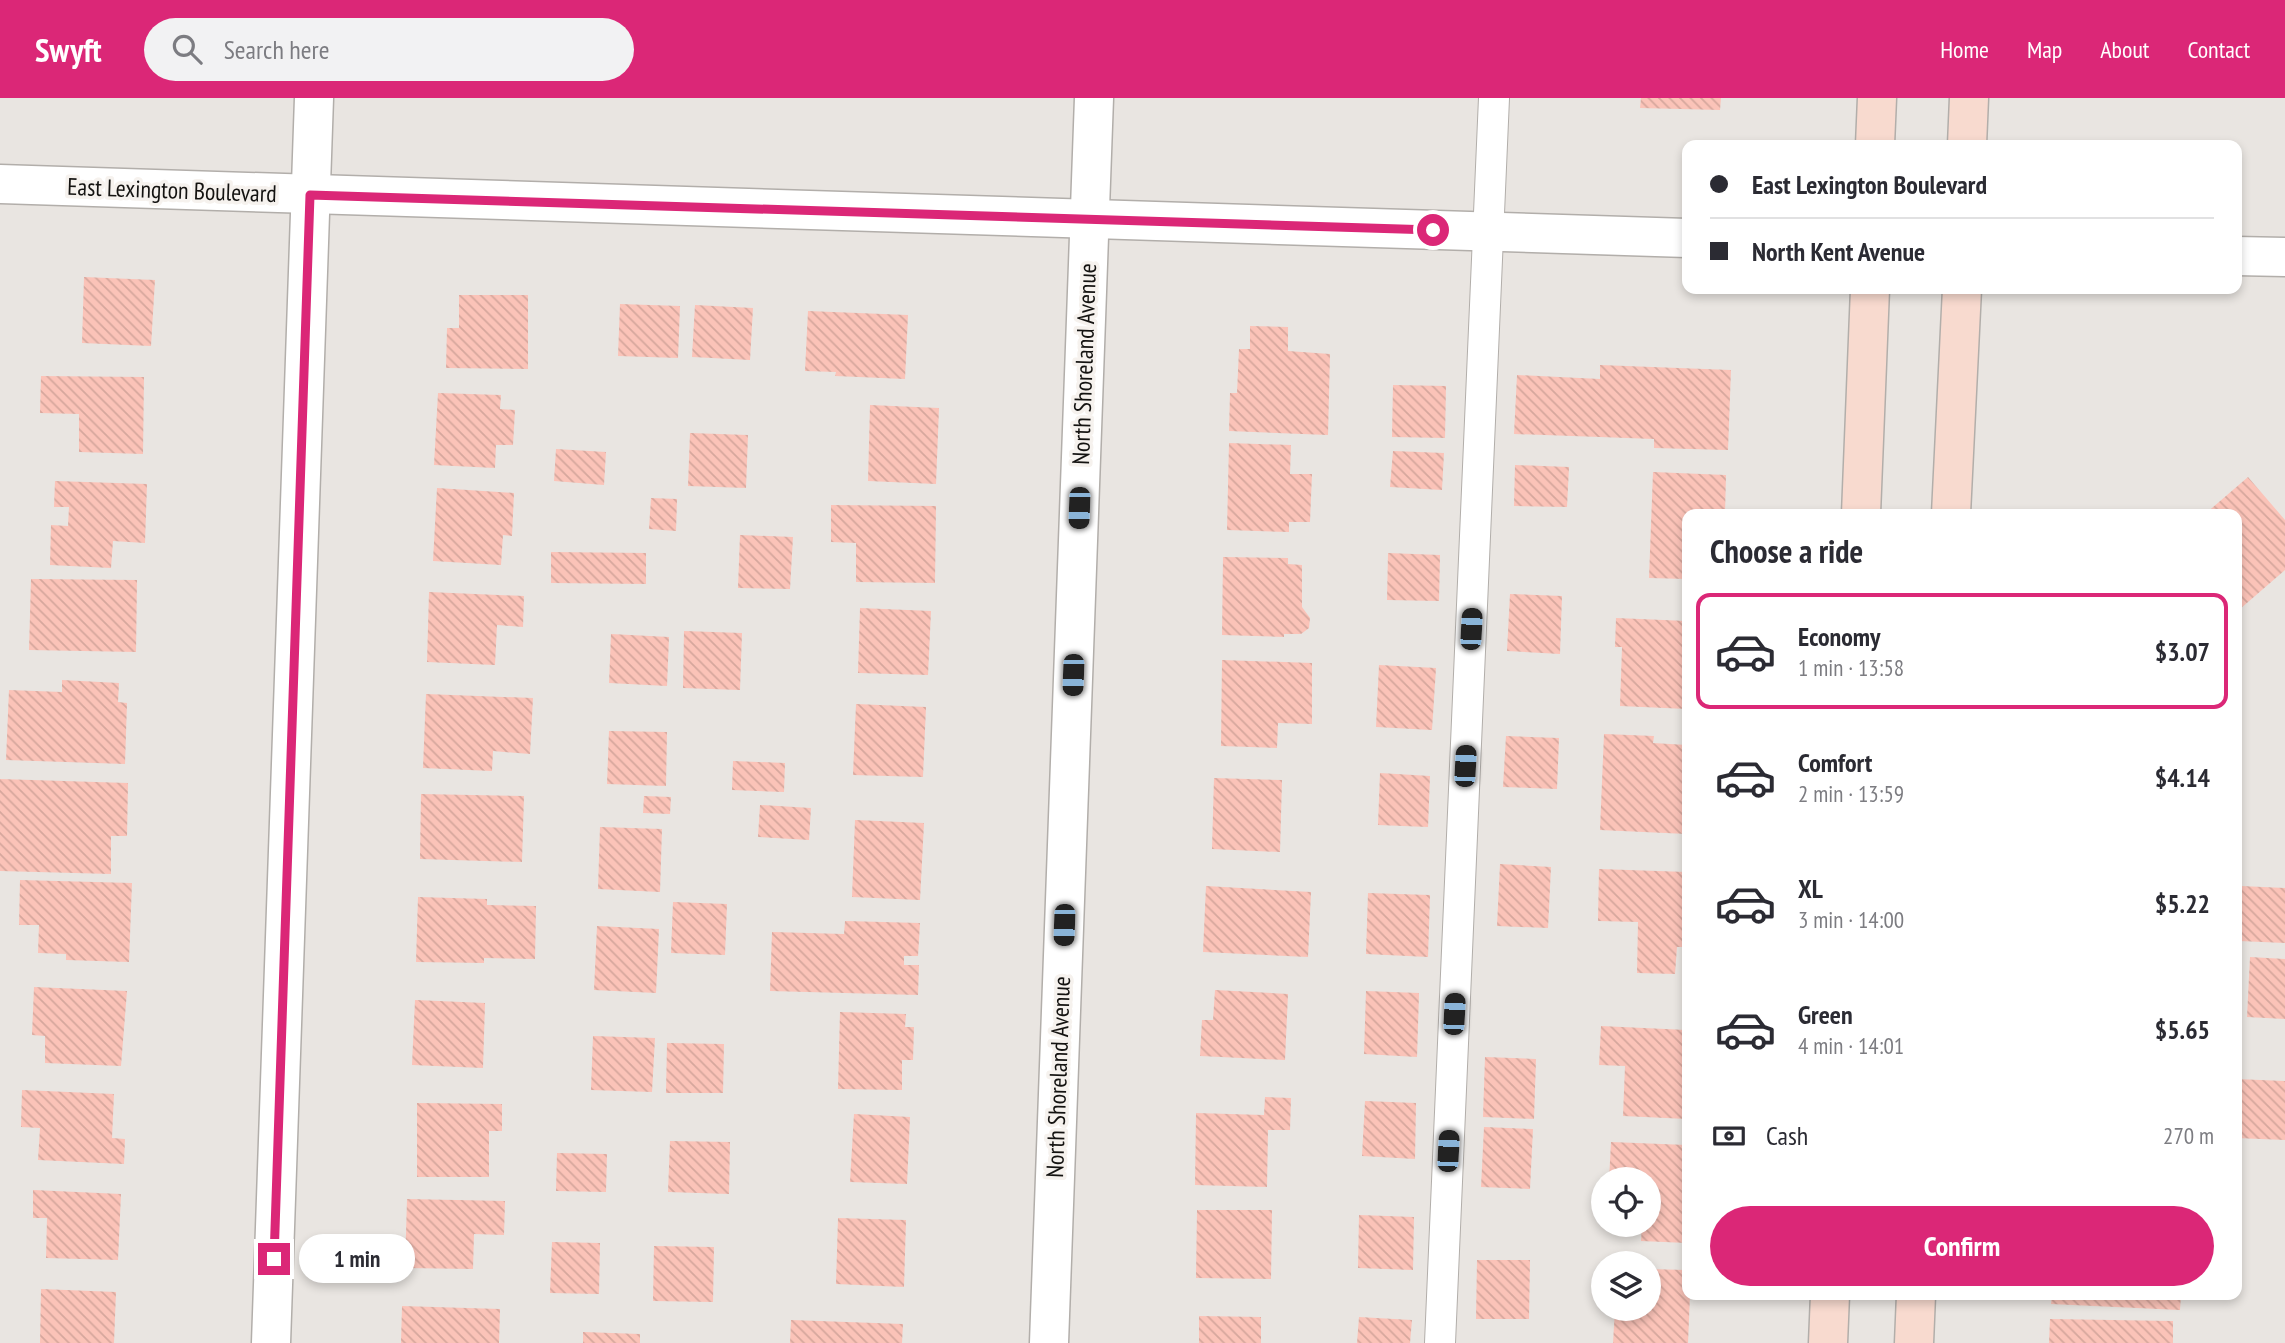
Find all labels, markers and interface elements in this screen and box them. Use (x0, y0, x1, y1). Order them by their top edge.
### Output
search box (144, 18, 634, 81)
text: Swyft (35, 28, 102, 71)
icon: search (168, 30, 206, 68)
text: Search here (224, 33, 329, 66)
text: Home (1940, 34, 1989, 65)
text: Map (2027, 34, 2062, 65)
text: About (2100, 34, 2149, 65)
text: Contact (2187, 34, 2250, 65)
text: East Lexington Boulevard (1752, 168, 1987, 201)
street label: East Lexington Boulevard (67, 171, 277, 209)
route start (1417, 214, 1449, 246)
text: North Kent Avenue (1752, 235, 1925, 268)
street label: North Shoreland Avenue (1065, 263, 1103, 465)
car (1068, 487, 1091, 529)
text: Choose a ride (1710, 530, 1863, 572)
car (1460, 607, 1483, 651)
icon: car (1714, 620, 1777, 683)
text: Economy (1798, 620, 1880, 653)
text: $3.07 (2155, 635, 2210, 668)
text: 1 min · 13:58 (1798, 653, 1904, 682)
car (1062, 654, 1085, 696)
car (1454, 744, 1477, 788)
icon: car (1714, 746, 1777, 809)
text: Comfort (1798, 746, 1872, 779)
text: $4.14 (2155, 761, 2210, 794)
text: 2 min · 13:59 (1798, 779, 1904, 808)
icon: car (1714, 872, 1777, 935)
text: XL (1798, 872, 1823, 905)
text: $5.22 (2155, 887, 2210, 920)
car (1053, 904, 1076, 946)
text: 3 min · 14:00 (1798, 905, 1904, 934)
street label: North Shoreland Avenue (1039, 976, 1077, 1178)
car (1443, 992, 1466, 1036)
icon: car (1714, 998, 1777, 1061)
text: Green (1798, 998, 1853, 1031)
text: $5.65 (2155, 1013, 2210, 1046)
text: 4 min · 14:01 (1798, 1031, 1904, 1060)
icon: cash (1710, 1117, 1748, 1155)
text: Cash (1766, 1119, 1808, 1152)
text: 270 m (2163, 1121, 2214, 1150)
car (1437, 1129, 1460, 1173)
map controls (1591, 1167, 1661, 1321)
button: locate (1591, 1167, 1661, 1237)
button: Confirm (1710, 1206, 2214, 1286)
callout: 1 min (298, 1234, 414, 1284)
route end (258, 1243, 290, 1275)
text: 1 min (334, 1244, 380, 1273)
button: layers (1591, 1251, 1661, 1321)

